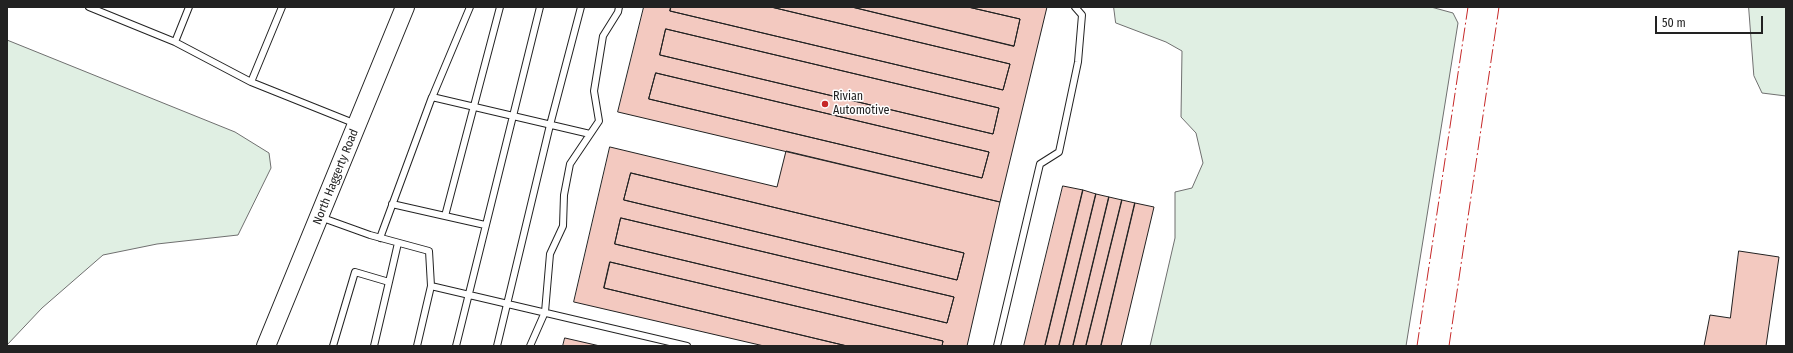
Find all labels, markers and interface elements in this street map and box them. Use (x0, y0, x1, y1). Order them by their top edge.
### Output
scale bar (1657, 8, 1765, 34)
text: 50 m (1662, 16, 1686, 30)
place label: Rivian Automotive (833, 90, 889, 118)
marker: Rivian Automotive (820, 99, 830, 109)
street label: North Haggerty Road (310, 127, 362, 227)

